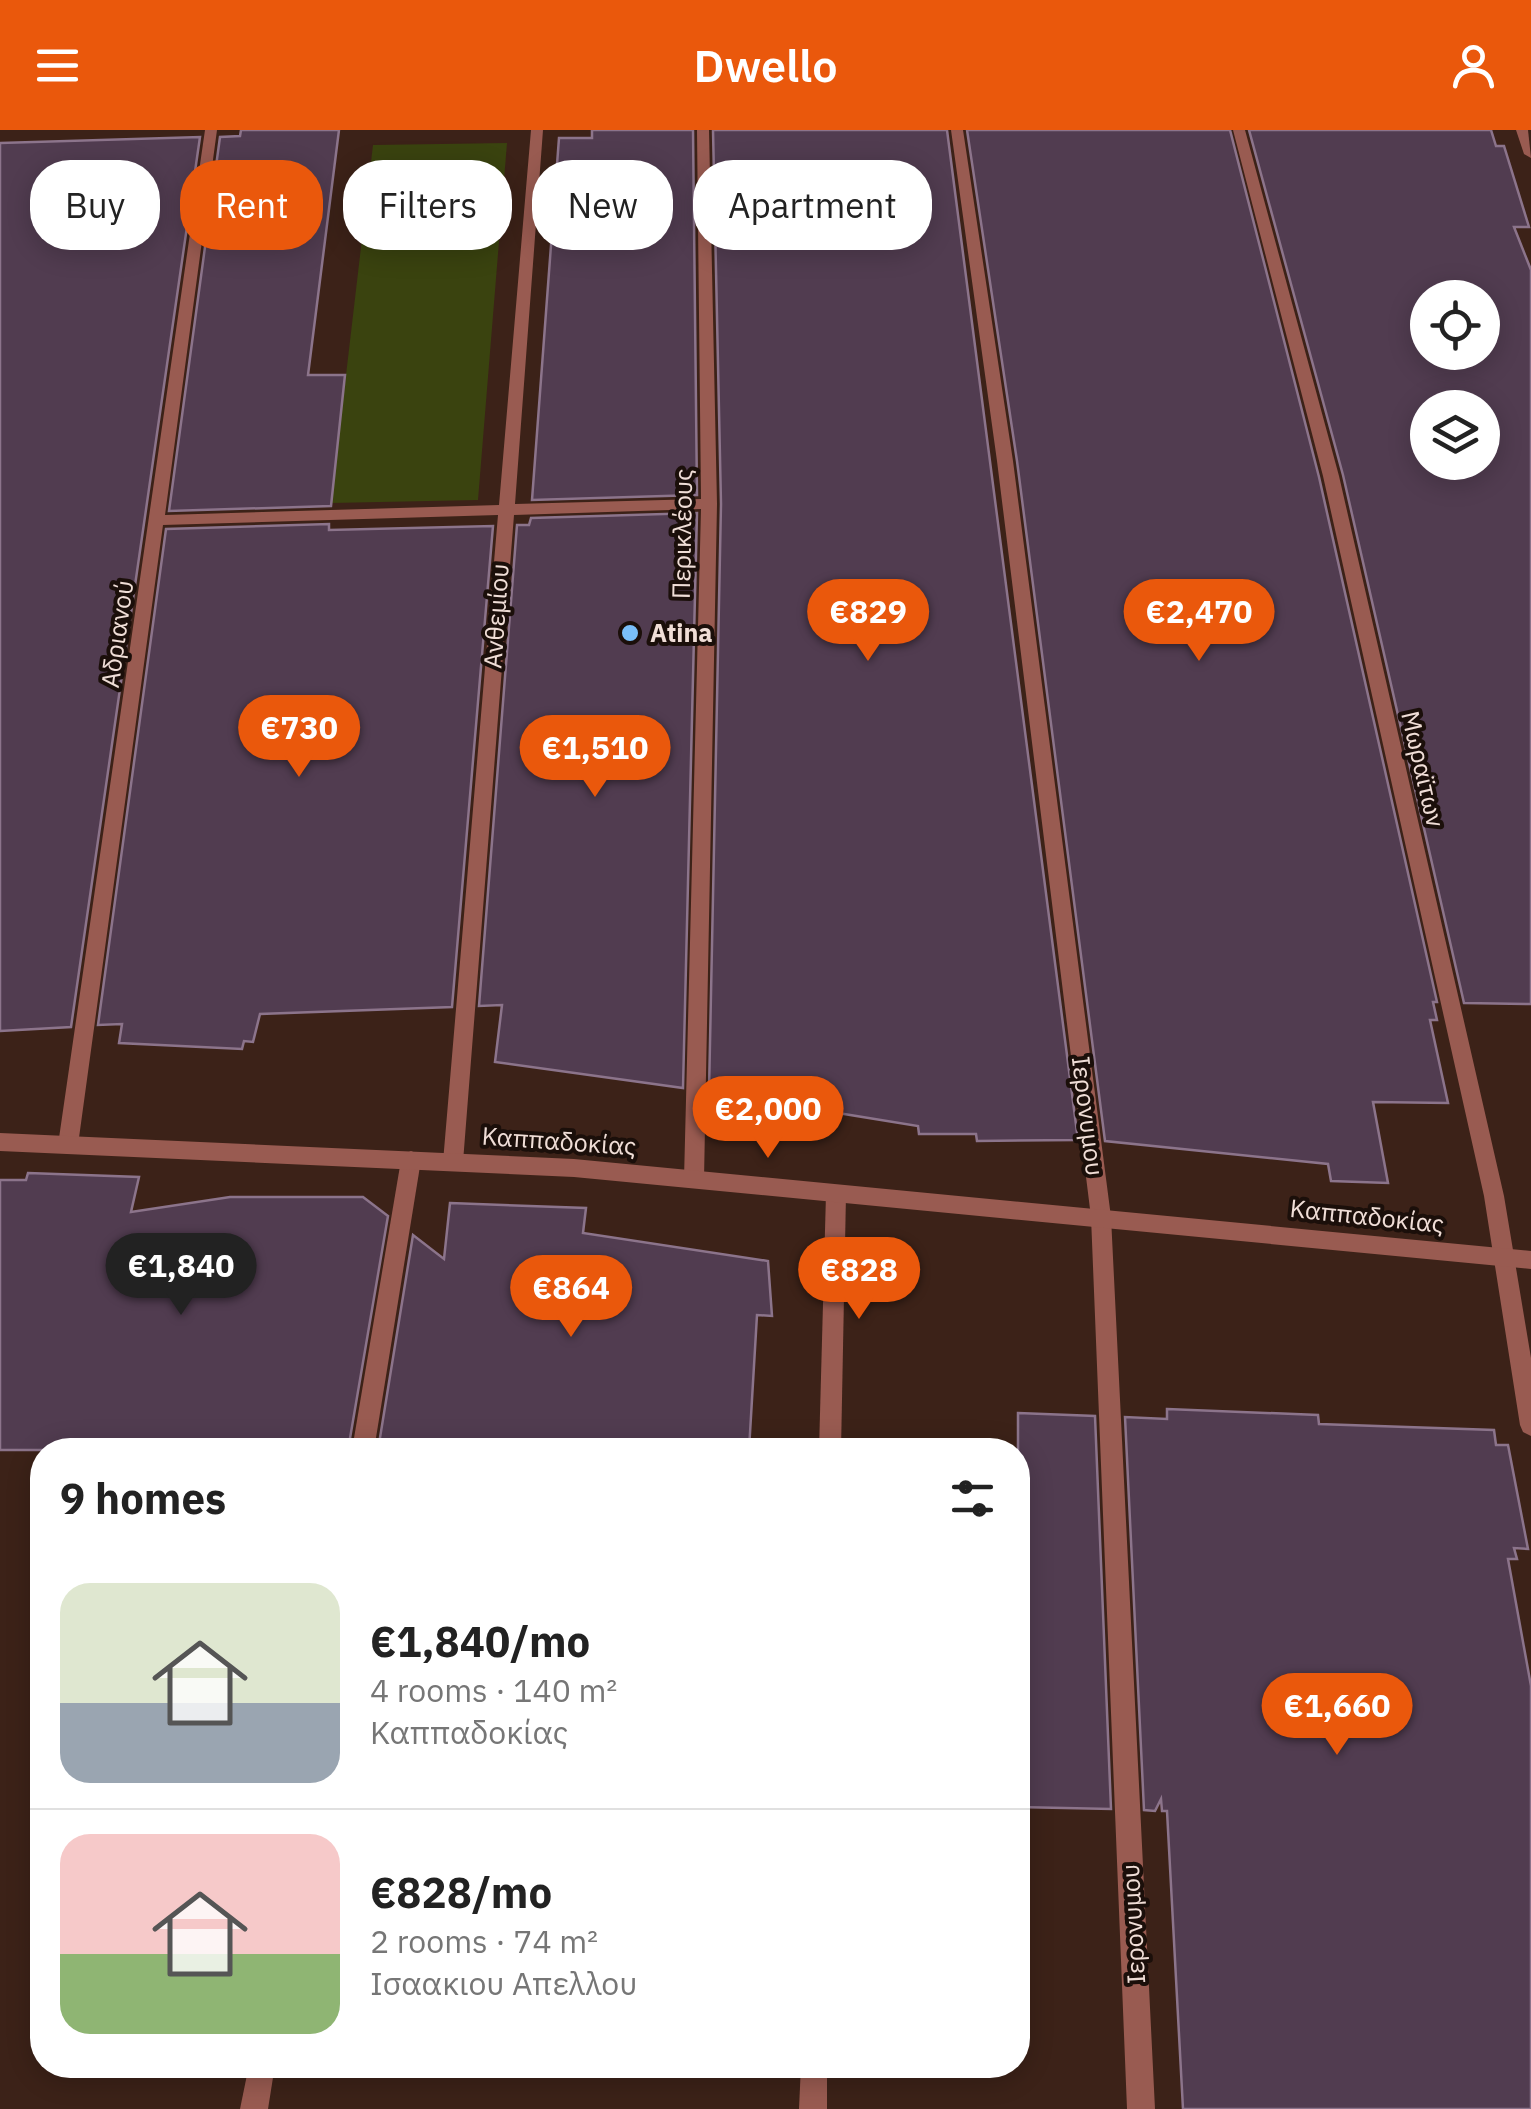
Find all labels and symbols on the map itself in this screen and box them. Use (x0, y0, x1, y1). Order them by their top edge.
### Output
street label: Περικλέους (664, 469, 699, 599)
street label: Ανθεμίου (475, 562, 516, 670)
street label: Αδριανού (93, 578, 140, 690)
pin: €829 (809, 579, 927, 664)
pin: €2,470 (1118, 579, 1280, 664)
place label: Atina (650, 616, 713, 649)
marker: Atina (619, 622, 641, 644)
pin: €730 (240, 695, 358, 780)
street label: Μωραϊτων (1394, 708, 1453, 830)
pin: €1,510 (514, 715, 676, 800)
street label: Ιερονυμου (1065, 1054, 1112, 1178)
pin: €2,000 (687, 1076, 849, 1161)
street label: Καππαδοκίας (481, 1119, 637, 1162)
street label: Καππαδοκίας (1288, 1191, 1446, 1240)
pin: €1,840 (100, 1233, 262, 1318)
pin: €828 (800, 1237, 918, 1322)
pin: €864 (512, 1255, 630, 1340)
pin: €1,660 (1256, 1673, 1418, 1758)
street label: Ιερονυμου (1113, 1863, 1152, 1985)

